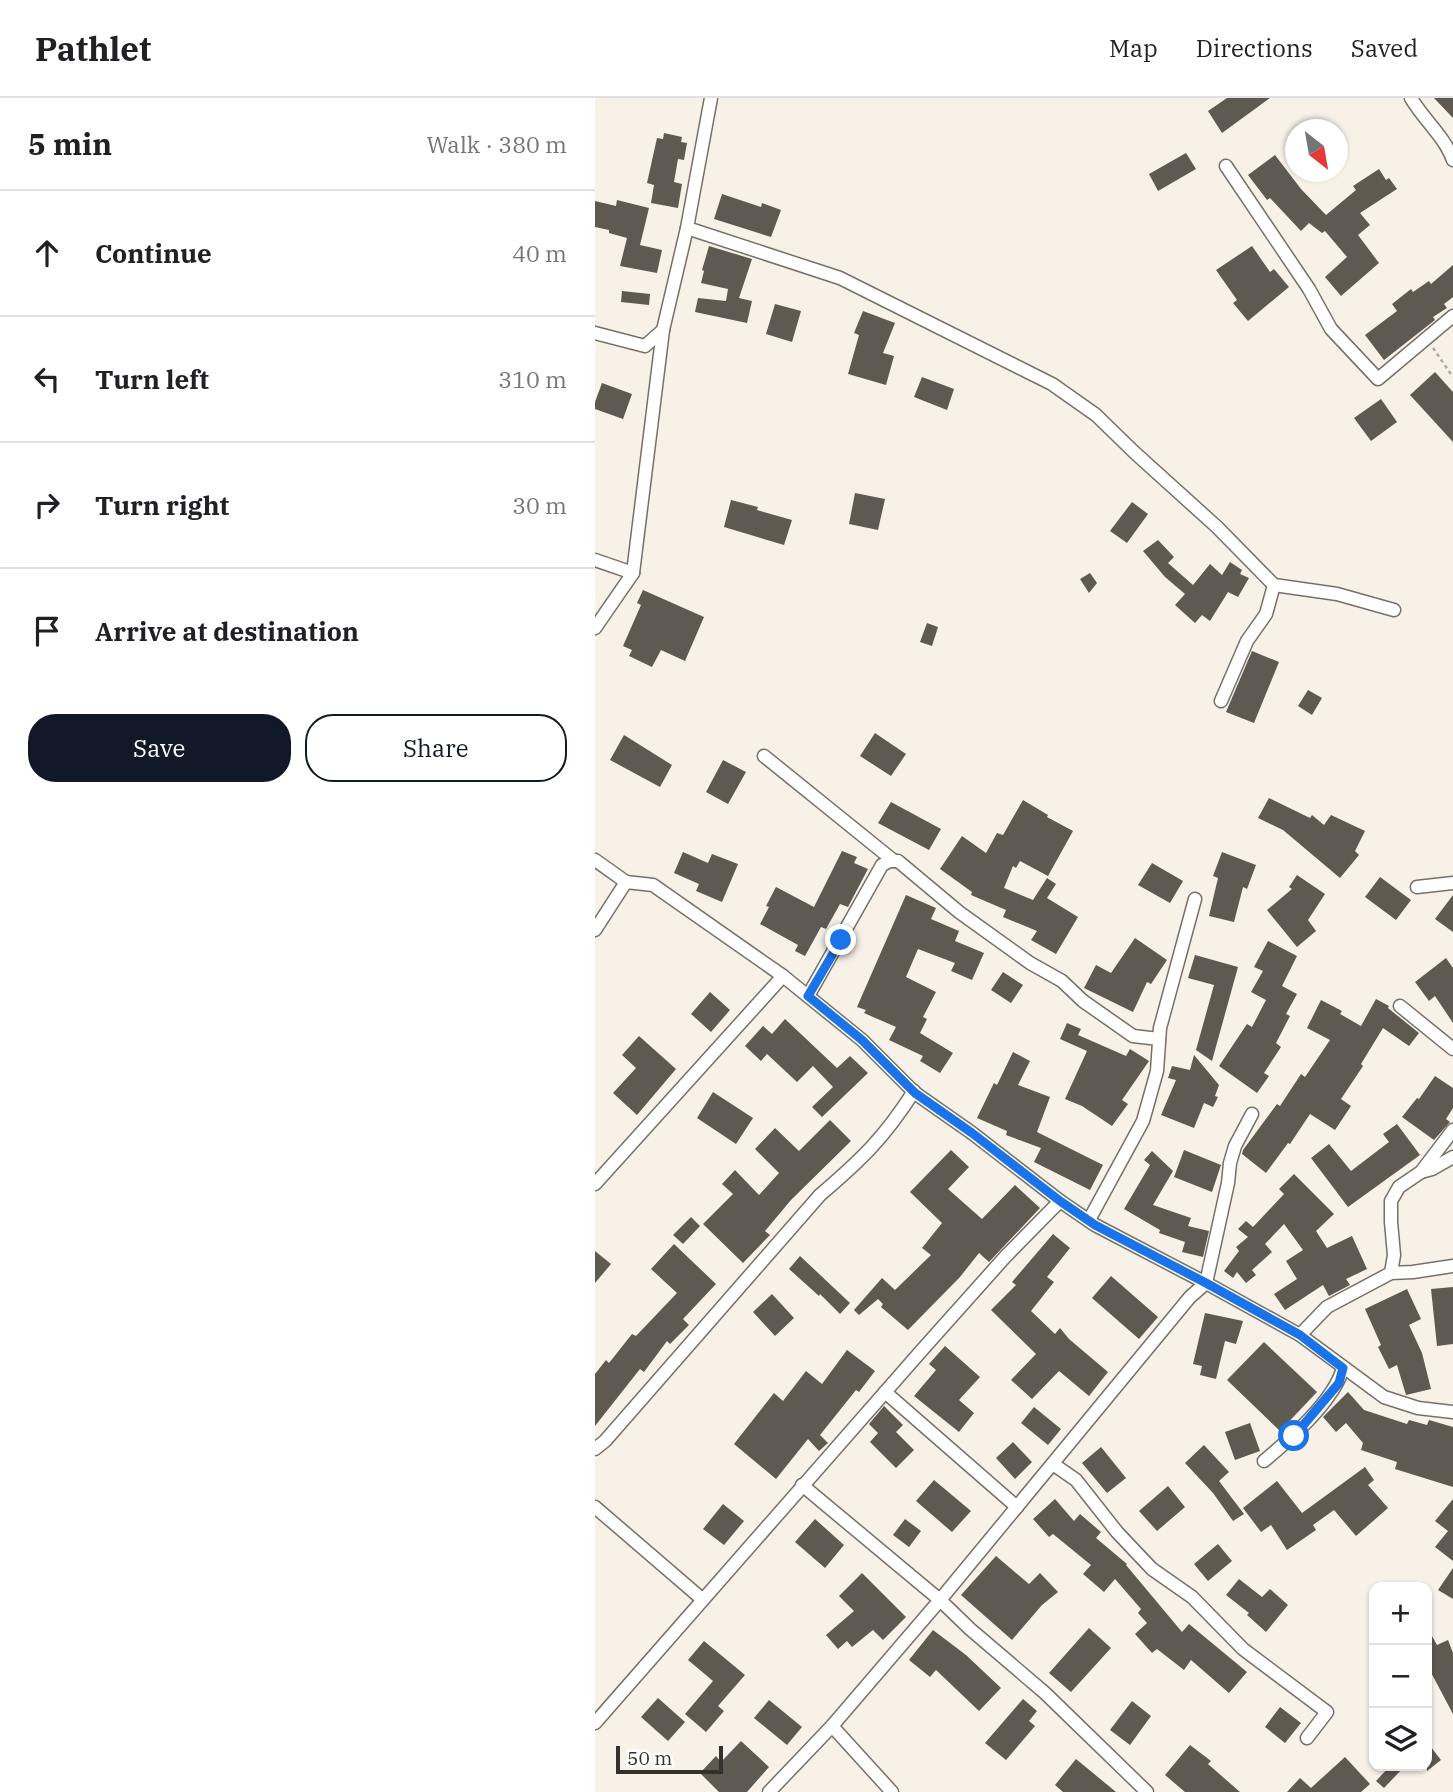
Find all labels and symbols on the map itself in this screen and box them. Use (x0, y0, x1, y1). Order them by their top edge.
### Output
north arrow (1285, 119, 1348, 182)
route end (825, 924, 856, 955)
route start (1278, 1420, 1309, 1451)
scale bar (616, 1743, 723, 1775)

